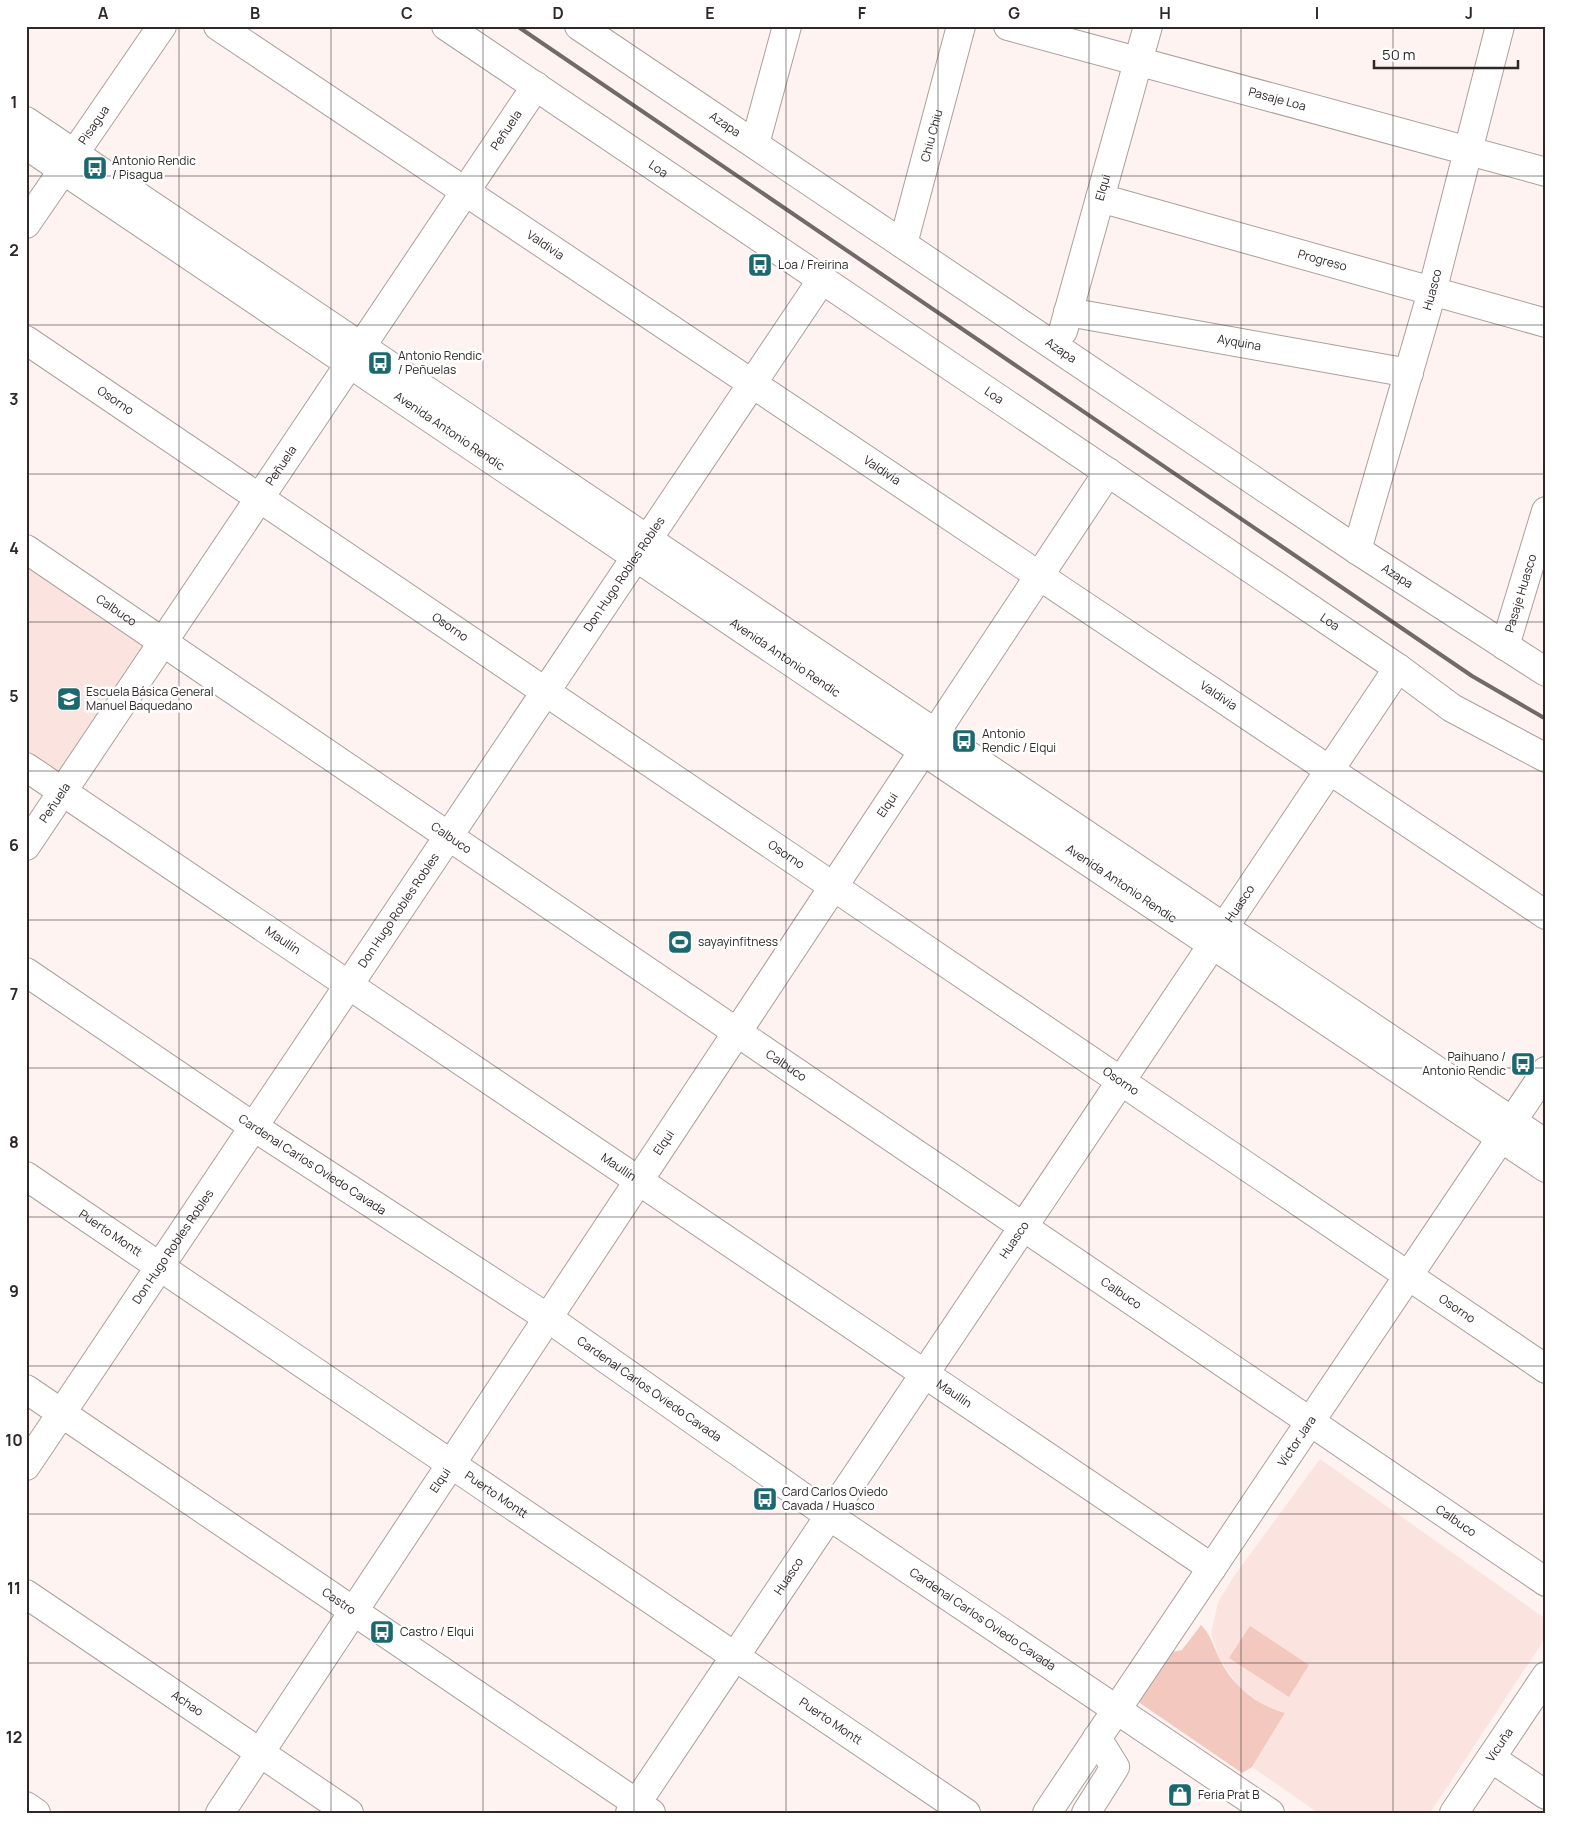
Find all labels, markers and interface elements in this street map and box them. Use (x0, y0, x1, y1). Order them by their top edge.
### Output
text: A (98, 2, 109, 24)
text: B (250, 2, 260, 24)
text: C (401, 2, 413, 24)
text: D (552, 2, 564, 24)
text: E (705, 2, 715, 24)
text: F (858, 2, 867, 24)
text: G (1008, 2, 1020, 24)
text: H (1159, 2, 1171, 24)
text: I (1315, 2, 1319, 24)
text: J (1465, 2, 1473, 24)
scale bar (1374, 38, 1518, 70)
text: 50 m (1382, 44, 1416, 65)
street label: Pasaje Loa (1247, 83, 1308, 115)
text: 1 (10, 91, 18, 113)
street label: Pisagua (74, 102, 113, 148)
street label: Peñuela (486, 107, 526, 153)
street label: Azapa (706, 107, 744, 140)
street label: Chiu Chiu (916, 107, 946, 164)
place label: Antonio Rendic / Pisagua (112, 152, 196, 183)
bus stop icon: Antonio Rendic / Pisagua (82, 155, 108, 181)
street label: Loa (646, 156, 672, 181)
street label: Elqui (1091, 172, 1114, 202)
street label: Valdivia (524, 226, 568, 263)
text: 2 (9, 239, 19, 261)
street label: Progreso (1296, 245, 1349, 275)
bus stop icon: Loa / Freirina (747, 252, 773, 278)
place label: Loa / Freirina (778, 256, 848, 273)
street label: Huasco (1418, 267, 1446, 312)
street label: Ayquina (1216, 330, 1263, 354)
street label: Azapa (1042, 334, 1080, 367)
place label: Antonio Rendic / Peñuelas (398, 347, 482, 378)
bus stop icon: Antonio Rendic / Peñuelas (367, 350, 393, 376)
street label: Osorno (94, 382, 137, 419)
street label: Loa (981, 383, 1007, 408)
street label: Avenida Antonio Rendic (391, 387, 509, 474)
text: 3 (9, 388, 19, 410)
street label: Peñuela (261, 442, 300, 489)
street label: Valdivia (860, 451, 904, 489)
street label: Don Hugo Robles Robles (579, 513, 669, 635)
text: 4 (9, 537, 19, 559)
street label: Pasaje Huasco (1501, 552, 1540, 634)
street label: Azapa (1379, 559, 1417, 592)
street label: Calbuco (93, 590, 140, 630)
street label: Osorno (429, 608, 472, 645)
street label: Loa (1317, 609, 1343, 634)
street label: Avenida Antonio Rendic (727, 614, 844, 701)
street label: Valdivia (1197, 677, 1241, 714)
place label: Escuela Básica General Manuel Baquedano (86, 683, 214, 714)
text: 5 (9, 685, 19, 707)
school or university icon: Escuela Básica General Manuel Baquedano (56, 686, 82, 712)
place label: Antonio Rendic / Elqui (982, 725, 1056, 756)
bus stop icon: Antonio Rendic / Elqui (951, 728, 977, 754)
street label: Peñuela (35, 779, 74, 826)
street label: Elqui (873, 789, 902, 821)
street label: Calbuco (428, 818, 475, 857)
text: 6 (9, 834, 19, 856)
street label: Osorno (765, 836, 808, 873)
street label: Avenida Antonio Rendic (1063, 840, 1180, 927)
street label: Don Hugo Robles Robles (354, 849, 443, 971)
street label: Huasco (1221, 881, 1258, 925)
street label: Maullín (262, 922, 304, 958)
sports icon: sayayinfitness (667, 929, 693, 955)
place label: sayayinfitness (698, 933, 778, 950)
text: 7 (10, 983, 18, 1005)
street label: Calbuco (763, 1045, 810, 1085)
place label: Paihuano / Antonio Rendic (1422, 1048, 1506, 1079)
bus stop icon: Paihuano / Antonio Rendic (1510, 1051, 1536, 1077)
street label: Osorno (1099, 1062, 1143, 1099)
street label: Cardenal Carlos Oviedo Cavada (235, 1110, 390, 1219)
street label: Elqui (649, 1127, 678, 1158)
text: 8 (9, 1131, 19, 1153)
street label: Maullín (598, 1149, 640, 1185)
street label: Don Hugo Robles Robles (128, 1186, 217, 1307)
street label: Puerto Montt (76, 1205, 146, 1260)
street label: Huasco (995, 1218, 1033, 1262)
street label: Calbuco (1098, 1273, 1145, 1313)
text: 9 (9, 1280, 19, 1302)
street label: Osorno (1436, 1290, 1479, 1327)
street label: Cardenal Carlos Oviedo Cavada (574, 1332, 725, 1445)
street label: Maullín (933, 1375, 976, 1412)
street label: Víctor Jara (1273, 1412, 1320, 1470)
text: 10 (5, 1429, 23, 1451)
street label: Elqui (425, 1464, 454, 1496)
street label: Puerto Montt (461, 1467, 532, 1522)
place label: Card Carlos Oviedo Cavada / Huasco (782, 1483, 888, 1514)
bus stop icon: Card Carlos Oviedo Cavada / Huasco (752, 1486, 778, 1512)
street label: Calbuco (1433, 1501, 1480, 1540)
street label: Huasco (770, 1554, 807, 1598)
street label: Cardenal Carlos Oviedo Cavada (906, 1563, 1059, 1674)
text: 11 (7, 1577, 21, 1599)
street label: Castro (319, 1583, 359, 1618)
bus stop icon: Castro / Elqui (369, 1619, 395, 1645)
place label: Castro / Elqui (400, 1623, 474, 1640)
street label: Achao (168, 1686, 207, 1720)
street label: Puerto Montt (796, 1693, 866, 1748)
street label: Vicuña (1482, 1724, 1517, 1765)
text: 12 (6, 1726, 22, 1748)
shop icon: Feria Prat B (1167, 1782, 1193, 1808)
place label: Feria Prat B (1198, 1786, 1260, 1803)

